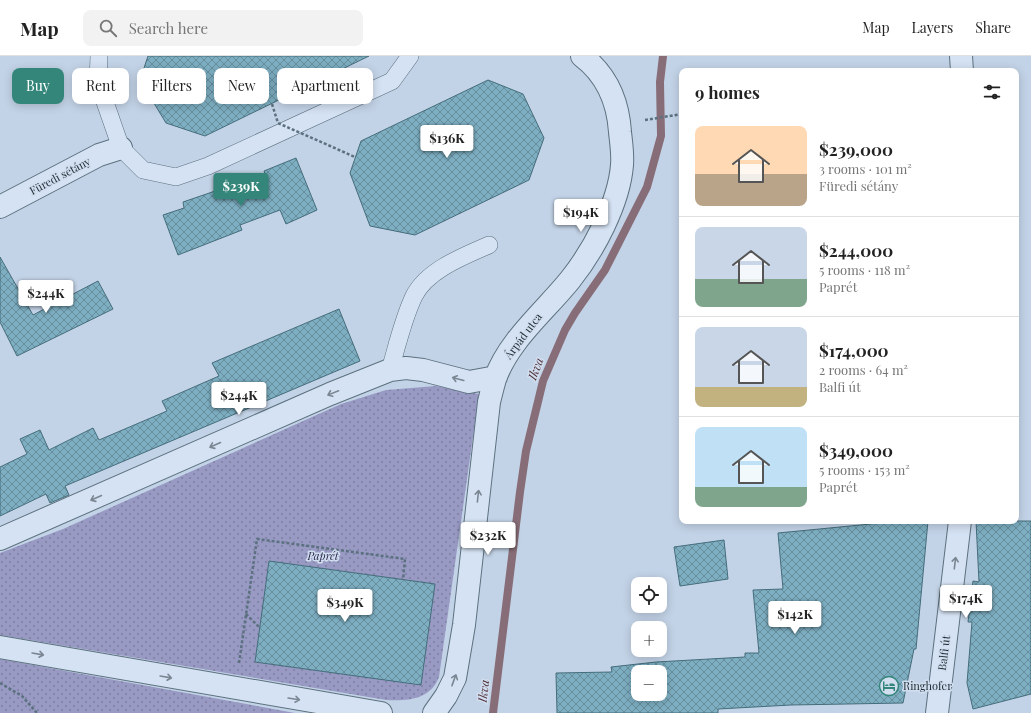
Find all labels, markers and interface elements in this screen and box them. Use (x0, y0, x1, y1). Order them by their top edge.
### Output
search box (83, 10, 363, 46)
text: Map (20, 15, 59, 41)
icon: search (97, 17, 119, 39)
text: Search here (129, 18, 208, 38)
text: Map (862, 18, 890, 37)
text: Layers (912, 18, 953, 37)
text: Share (975, 18, 1011, 37)
chip: Buy (12, 68, 64, 104)
chip: Rent (72, 68, 129, 104)
chip: Filters (137, 68, 206, 104)
chip: New (214, 68, 269, 104)
chip: Apartment (277, 68, 373, 104)
text: 9 homes (695, 81, 760, 103)
icon: filters (981, 81, 1003, 103)
pin: $136K (419, 125, 475, 159)
text: $136K (429, 129, 465, 146)
text: $239,000 (819, 138, 893, 160)
icon: home (727, 142, 775, 190)
street label: Füredi sétány (27, 153, 93, 198)
text: 3 rooms · 101 m² (819, 160, 912, 177)
pin: $239K (213, 173, 269, 207)
text: $239K (222, 177, 260, 194)
text: Füredi sétány (819, 177, 898, 194)
pin: $194K (553, 199, 609, 233)
text: $194K (563, 203, 599, 220)
text: $244,000 (819, 239, 893, 261)
icon: home (727, 243, 775, 291)
text: 5 rooms · 118 m² (819, 261, 910, 278)
text: Paprét (819, 278, 857, 295)
pin: $244K (18, 280, 74, 314)
text: $244K (27, 284, 65, 301)
street label: Árpád utca (500, 309, 545, 363)
text: $174,000 (819, 339, 889, 361)
icon: home (727, 343, 775, 391)
water label: Ikva (523, 355, 547, 383)
text: 2 rooms · 64 m² (819, 361, 908, 378)
one-way arrow (451, 375, 464, 382)
text: Balfi út (819, 378, 861, 395)
pin: $244K (211, 382, 267, 416)
text: $244K (220, 386, 258, 403)
one-way arrow (328, 389, 340, 397)
text: $349,000 (819, 439, 893, 461)
one-way arrow (209, 442, 221, 449)
icon: home (727, 443, 775, 491)
text: 5 rooms · 153 m² (819, 461, 910, 478)
text: Paprét (819, 478, 857, 495)
one-way arrow (474, 490, 482, 503)
one-way arrow (90, 495, 102, 502)
pin: $232K (460, 522, 516, 556)
text: $232K (470, 526, 506, 543)
park label: Paprét (306, 548, 340, 563)
one-way arrow (951, 557, 959, 570)
map controls (631, 577, 667, 701)
button: locate (631, 577, 667, 613)
pin: $174K (938, 585, 994, 619)
pin: $349K (317, 589, 373, 623)
text: $174K (949, 589, 983, 606)
text: $349K (326, 593, 364, 610)
pin: $142K (767, 601, 823, 635)
text: $142K (777, 605, 813, 622)
button: + (631, 621, 667, 657)
street label: Balfi út (934, 634, 953, 671)
one-way arrow (32, 651, 45, 659)
button: − (631, 665, 667, 701)
one-way arrow (160, 673, 173, 681)
one-way arrow (450, 674, 458, 686)
hotel icon: Ringhofer (878, 675, 900, 697)
place label: Ringhofer (903, 678, 952, 693)
water label: Ikva (474, 679, 492, 704)
one-way arrow (288, 695, 301, 703)

